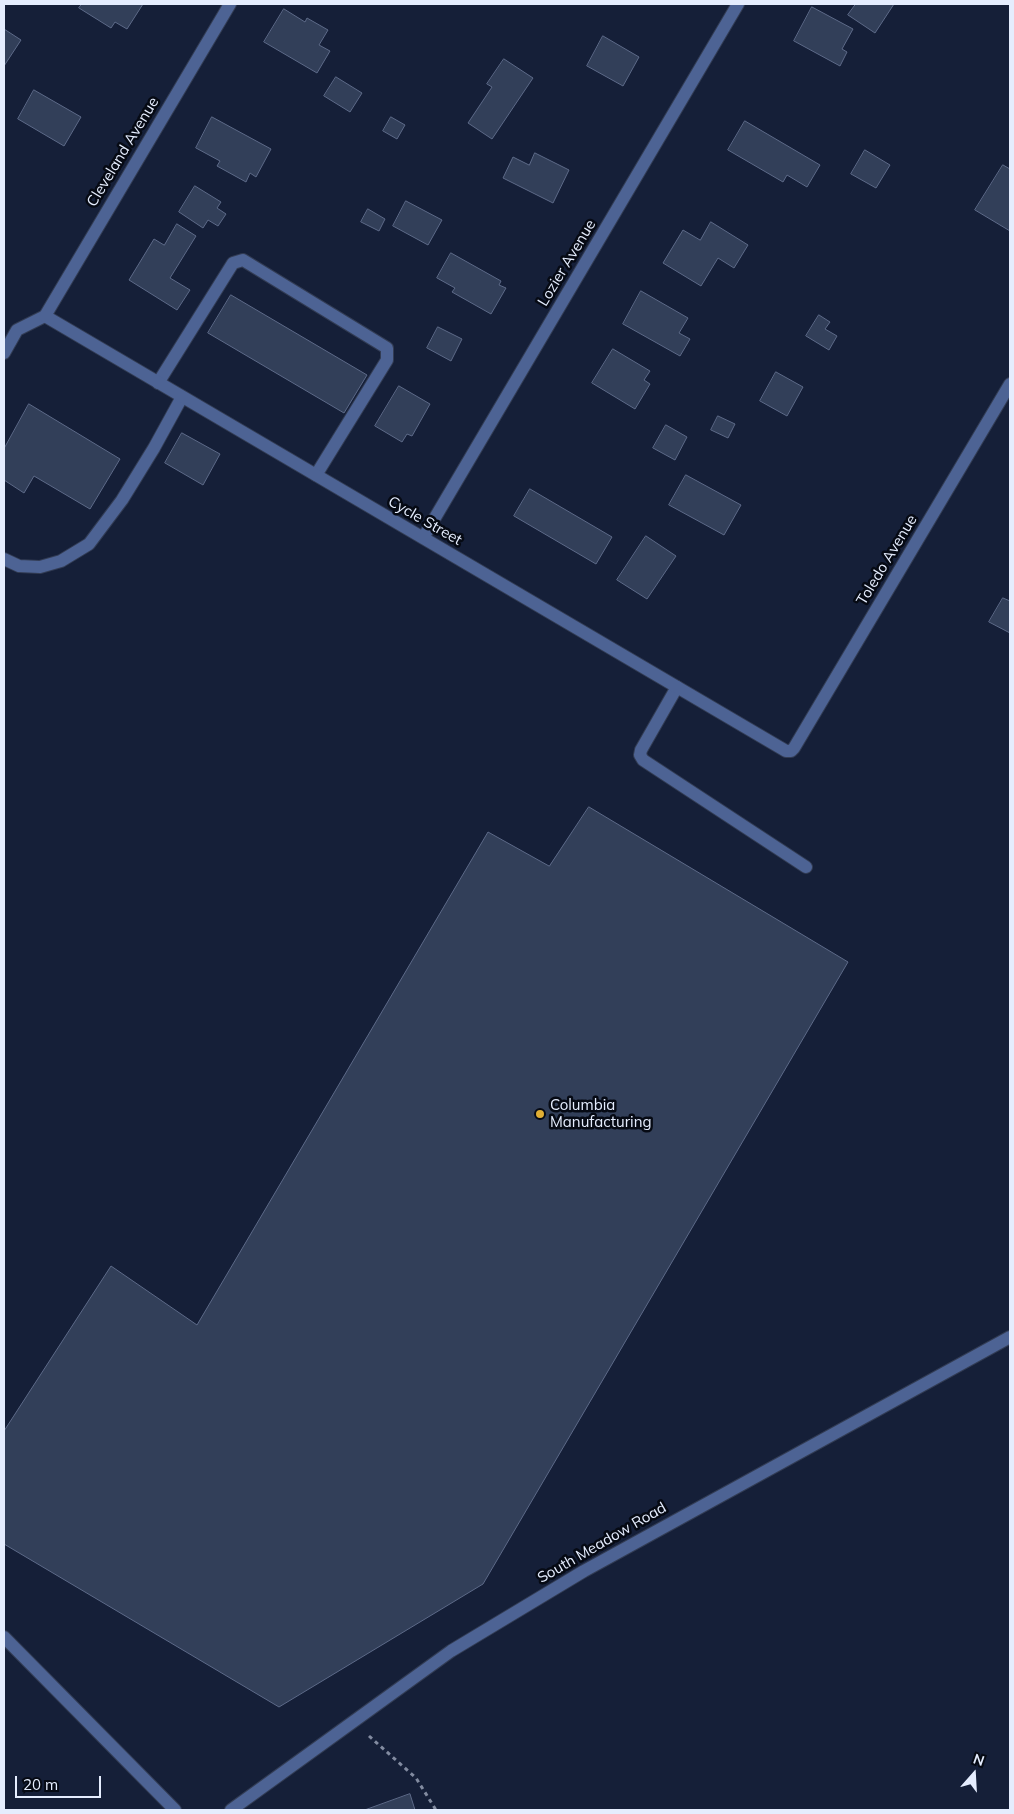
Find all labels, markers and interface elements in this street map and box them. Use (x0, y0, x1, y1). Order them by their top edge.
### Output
street label: Cleveland Avenue (83, 94, 163, 210)
street label: Lozier Avenue (534, 216, 600, 310)
street label: Cycle Street (385, 493, 465, 549)
street label: Toledo Avenue (853, 512, 921, 608)
place label: Columbia Manufacturing (550, 1096, 651, 1131)
marker: Columbia Manufacturing (534, 1108, 546, 1120)
street label: South Meadow Road (534, 1499, 670, 1587)
north arrow (949, 1749, 999, 1799)
text: N (971, 1750, 987, 1770)
scale bar (18, 1766, 104, 1798)
text: 20 m (23, 1775, 58, 1794)

